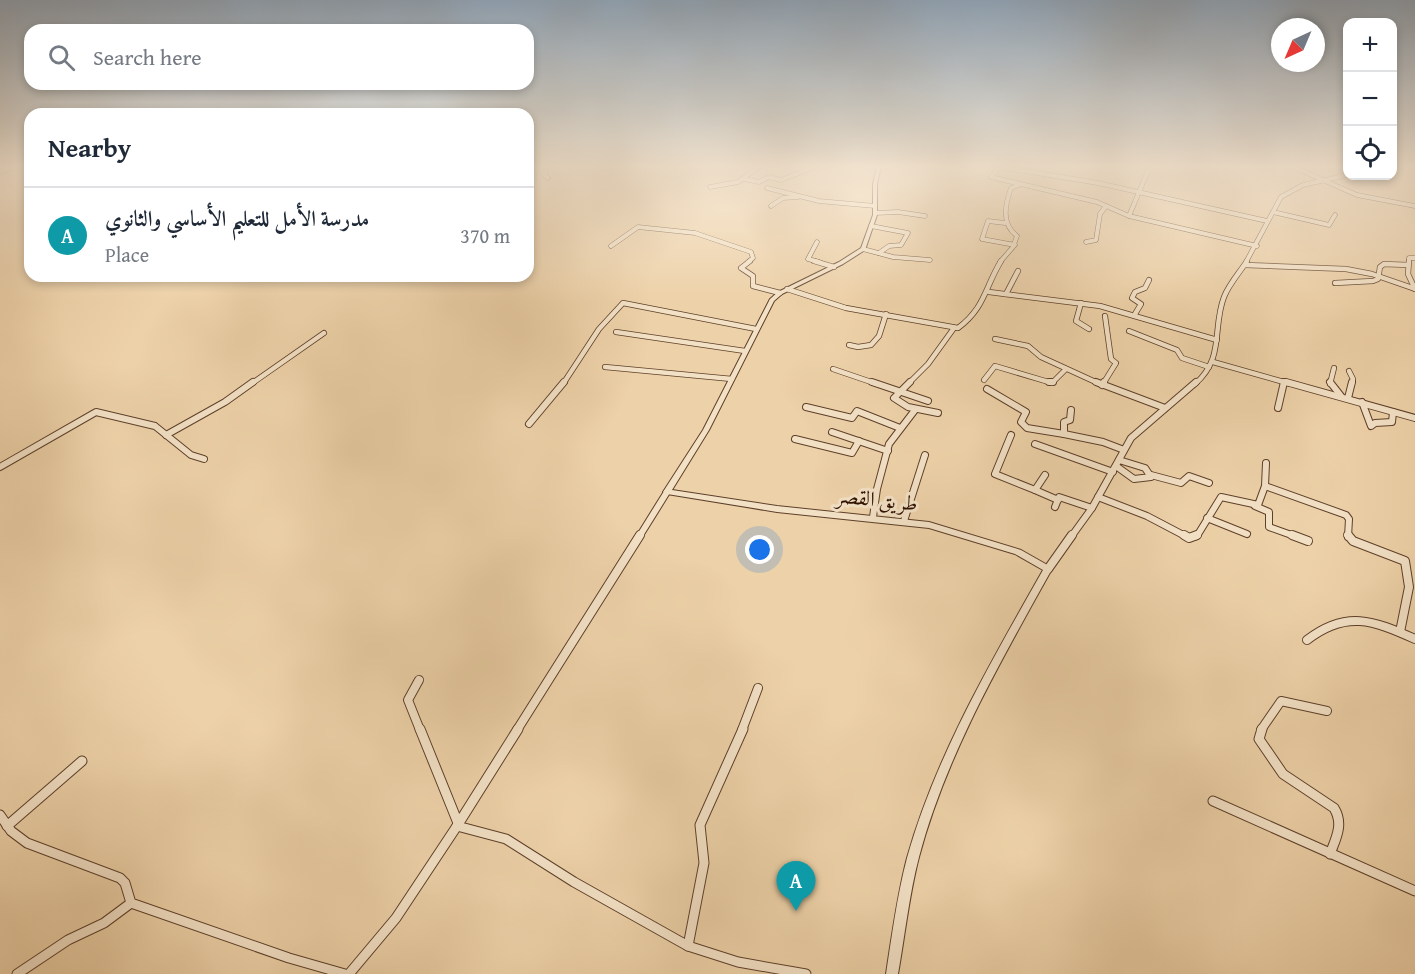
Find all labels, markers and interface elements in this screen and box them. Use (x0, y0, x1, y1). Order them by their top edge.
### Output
north arrow (1271, 18, 1325, 72)
map controls (1343, 18, 1397, 180)
button: + (1343, 18, 1397, 72)
search box (24, 24, 534, 90)
icon: search (45, 41, 78, 74)
text: Search here (93, 41, 202, 73)
button: − (1343, 72, 1397, 126)
button: locate (1343, 126, 1397, 180)
text: Nearby (48, 128, 131, 167)
text: مدرسة الأمل للتعليم الأساسي والثانوي (105, 202, 369, 234)
text: A (61, 221, 74, 250)
text: 370 m (460, 221, 510, 250)
text: Place (105, 240, 149, 269)
street label: طريق القصر (833, 479, 919, 519)
your location (745, 535, 774, 564)
pin: A (776, 862, 816, 911)

